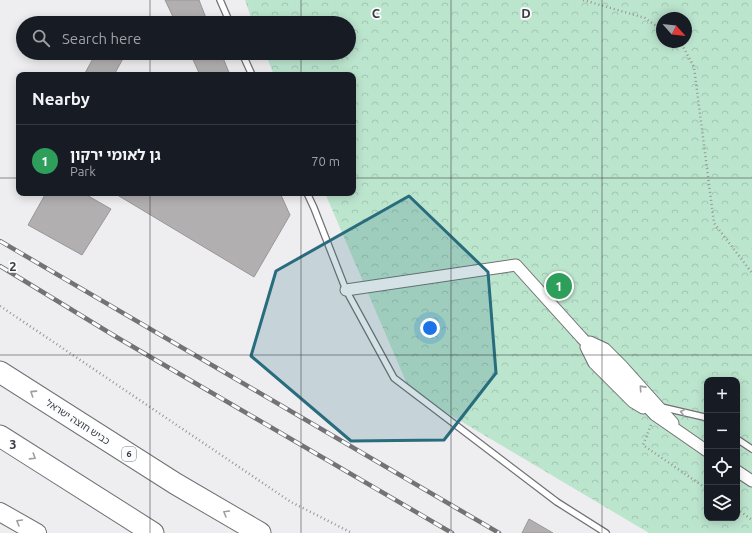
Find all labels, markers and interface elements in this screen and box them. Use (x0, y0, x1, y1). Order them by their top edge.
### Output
text: C (372, 6, 381, 20)
text: D (521, 6, 531, 20)
north arrow (656, 12, 692, 48)
search box (16, 16, 356, 60)
icon: search (30, 27, 52, 49)
text: Search here (62, 30, 141, 47)
text: Nearby (32, 89, 90, 108)
text: גן לאומי ירקון (70, 146, 161, 163)
text: 1 (41, 154, 49, 168)
text: 70 m (311, 154, 340, 168)
text: Park (70, 164, 96, 178)
text: 2 (9, 259, 17, 273)
pin: 1 (546, 271, 572, 301)
your location (420, 318, 440, 338)
map controls (704, 377, 740, 521)
button: + (704, 377, 740, 413)
one-way arrow (639, 385, 647, 393)
one-way arrow (30, 390, 37, 397)
street label: כביש חוצה ישראל (44, 397, 112, 447)
one-way arrow (680, 408, 686, 416)
button: − (704, 413, 740, 449)
text: 3 (9, 437, 17, 451)
road number: 6 (122, 447, 136, 461)
button: locate (704, 449, 740, 485)
one-way arrow (29, 452, 36, 460)
button: layers (704, 485, 740, 521)
one-way arrow (223, 511, 230, 518)
one-way arrow (16, 520, 23, 527)

